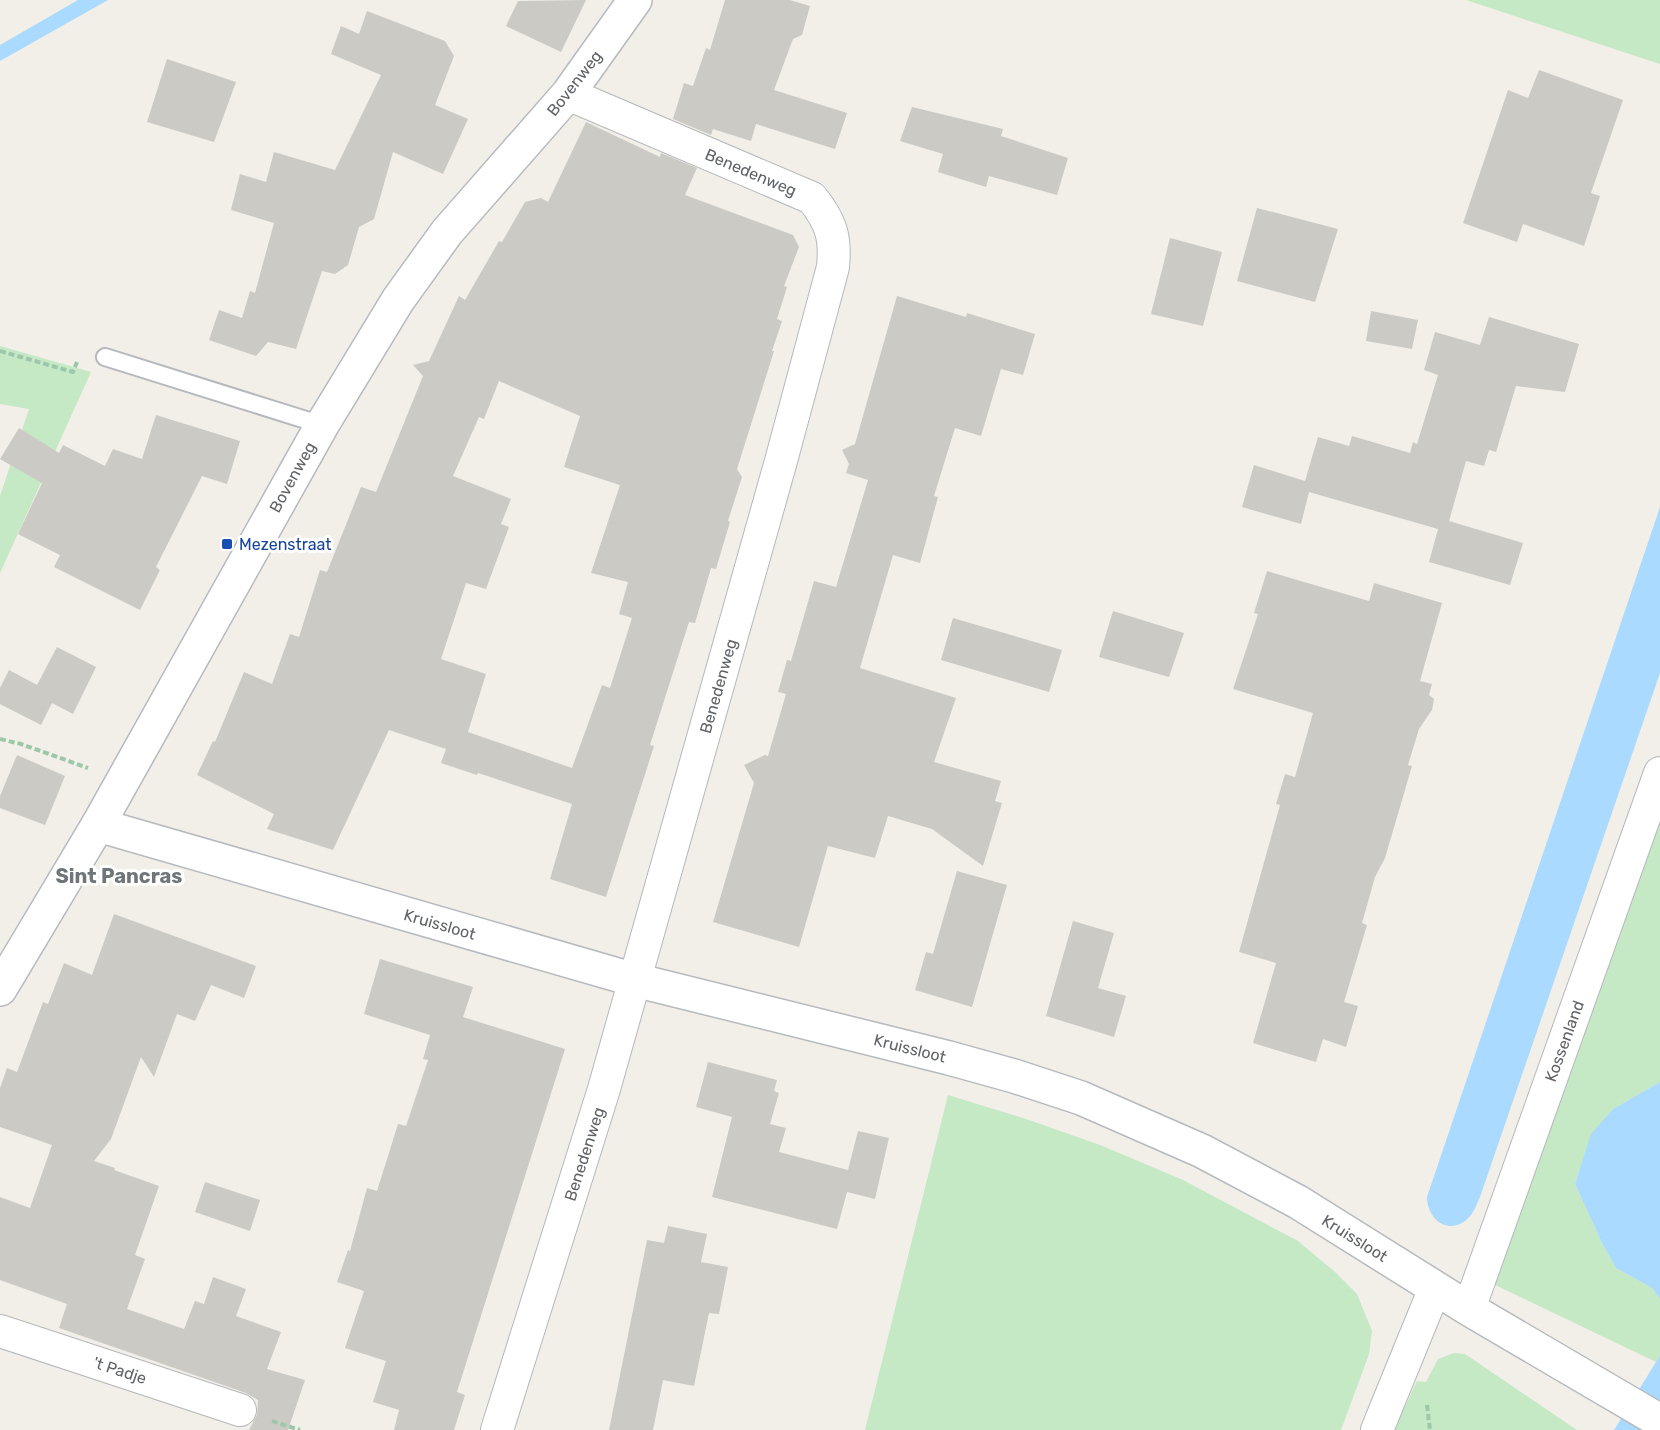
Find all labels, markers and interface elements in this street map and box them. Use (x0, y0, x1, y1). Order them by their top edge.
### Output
street label: Bovenweg (543, 47, 606, 120)
street label: Benedenweg (702, 145, 799, 200)
street label: Bovenweg (265, 439, 320, 516)
place label: Mezenstraat (239, 535, 332, 554)
marker: Mezenstraat (220, 537, 234, 551)
street label: Benedenweg (696, 637, 741, 736)
district label: Sint Pancras (56, 864, 182, 888)
street label: Kruissloot (402, 905, 478, 944)
street label: Kossenland (1541, 998, 1588, 1084)
street label: Kruissloot (872, 1030, 948, 1067)
street label: Benedenweg (560, 1105, 609, 1203)
street label: Kruissloot (1318, 1211, 1391, 1266)
street label: 't Padje (91, 1353, 149, 1388)

